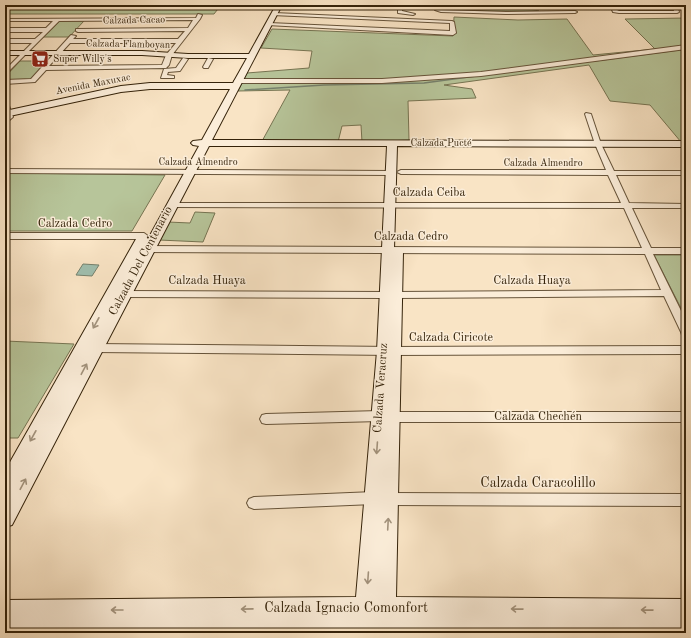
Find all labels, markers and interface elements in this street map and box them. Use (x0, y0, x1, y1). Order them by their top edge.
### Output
street label: Calzada Cacao (103, 14, 165, 26)
street label: Calzada Flamboyan (86, 38, 171, 50)
supermarket icon: Super Willy's (30, 49, 50, 69)
place label: Super Willy's (53, 54, 112, 64)
street label: Avenida Maxuxac (55, 72, 132, 96)
street label: Calzada Pucté (410, 138, 472, 148)
street label: Calzada Almendro (158, 157, 238, 167)
street label: Calzada Almendro (503, 158, 583, 168)
street label: Calzada Ceiba (393, 187, 465, 199)
street label: Calzada Del Centenario (107, 204, 175, 318)
street label: Calzada Cedro (38, 218, 112, 230)
street label: Calzada Cedro (374, 231, 448, 243)
street label: Calzada Huaya (168, 275, 246, 287)
street label: Calzada Huaya (493, 275, 571, 287)
one-way arrow (92, 317, 100, 329)
street label: Calzada Ciricote (409, 332, 494, 344)
street label: Calzada Veracruz (372, 343, 390, 433)
one-way arrow (81, 363, 88, 375)
street label: Calzada Chechén (494, 411, 582, 423)
one-way arrow (29, 430, 37, 442)
one-way arrow (374, 441, 381, 454)
street label: Calzada Caracolillo (480, 476, 596, 490)
one-way arrow (20, 478, 28, 490)
one-way arrow (385, 518, 392, 531)
one-way arrow (364, 571, 371, 584)
street label: Calzada Ignacio Comonfort (264, 601, 428, 615)
one-way arrow (241, 605, 254, 613)
one-way arrow (511, 605, 524, 613)
one-way arrow (111, 606, 124, 614)
one-way arrow (641, 606, 654, 614)

